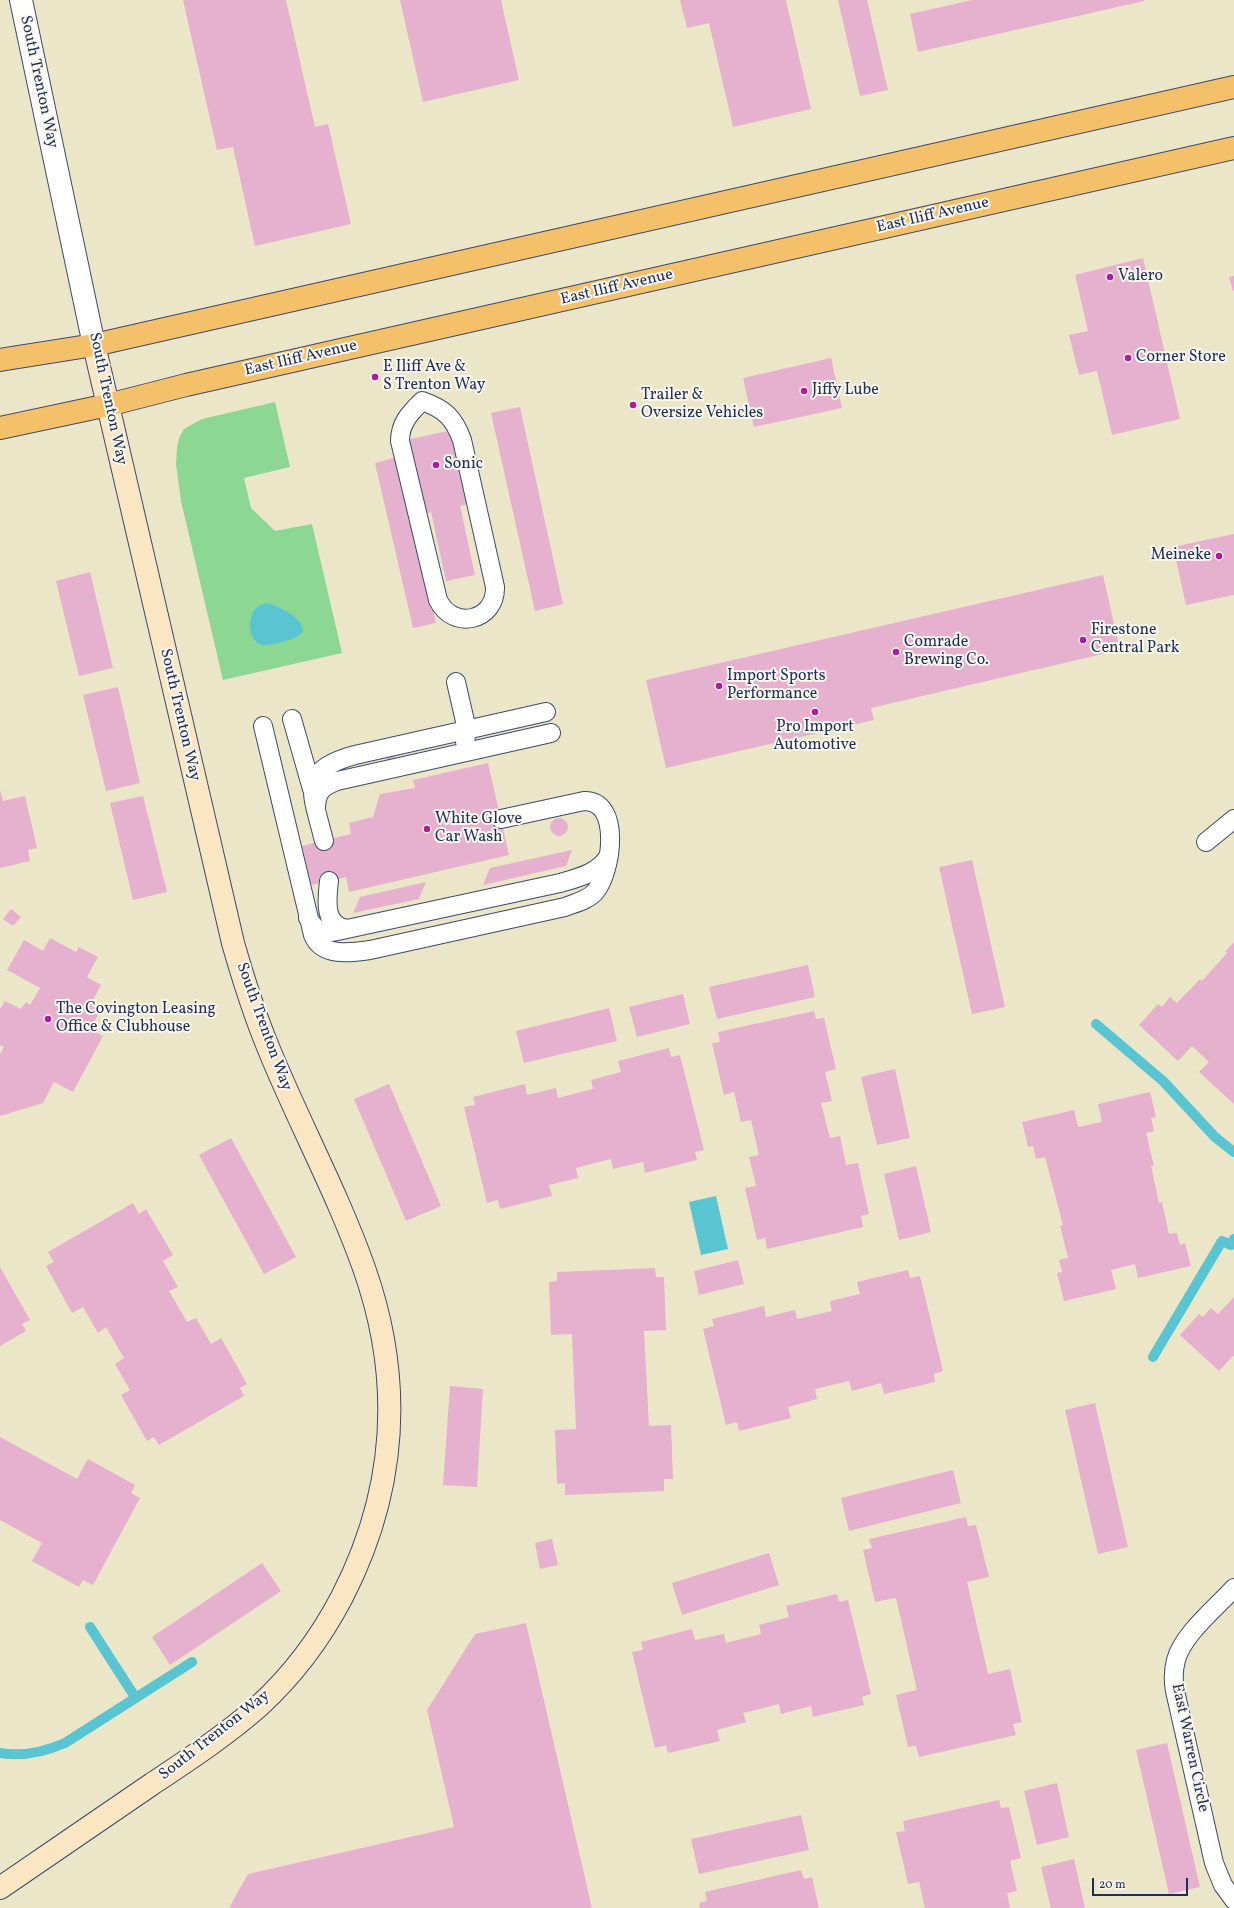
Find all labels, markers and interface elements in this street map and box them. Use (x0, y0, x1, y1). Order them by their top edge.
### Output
street label: South Trenton Way (15, 14, 61, 150)
street label: East Iliff Avenue (875, 194, 991, 238)
street label: East Iliff Avenue (559, 266, 675, 310)
place label: Valero (1118, 267, 1163, 287)
marker: Valero (1105, 272, 1115, 282)
street label: South Trenton Way (84, 331, 130, 467)
street label: East Iliff Avenue (243, 337, 359, 381)
place label: Corner Store (1136, 348, 1226, 368)
marker: Corner Store (1123, 353, 1133, 363)
place label: E Iliff Ave & S Trenton Way (383, 358, 485, 396)
marker: E Iliff Ave & S Trenton Way (370, 372, 380, 382)
place label: Jiffy Lube (812, 381, 879, 401)
place label: Trailer & Oversize Vehicles (641, 386, 763, 424)
marker: Jiffy Lube (799, 386, 809, 396)
marker: Trailer & Oversize Vehicles (628, 400, 638, 410)
place label: Sonic (444, 455, 483, 475)
marker: Sonic (431, 460, 441, 470)
place label: Meineke (1151, 546, 1211, 566)
marker: Meineke (1214, 551, 1224, 561)
place label: Firestone Central Park (1091, 621, 1180, 659)
place label: Comrade Brewing Co. (904, 633, 989, 671)
marker: Firestone Central Park (1078, 635, 1088, 645)
street label: South Trenton Way (154, 647, 204, 783)
marker: Comrade Brewing Co. (891, 647, 901, 657)
place label: Import Sports Performance (727, 667, 826, 705)
marker: Import Sports Performance (714, 681, 724, 691)
marker: Pro Import Automotive (810, 707, 820, 717)
place label: Pro Import Automotive (774, 718, 856, 756)
place label: White Glove Car Wash (435, 810, 522, 848)
marker: White Glove Car Wash (422, 824, 432, 834)
street label: South Trenton Way (231, 960, 295, 1094)
place label: The Covington Leasing Office & Clubhouse (56, 1000, 216, 1038)
marker: The Covington Leasing Office & Clubhouse (43, 1014, 53, 1024)
street label: East Warren Circle (1166, 1682, 1212, 1814)
street label: South Trenton Way (156, 1687, 274, 1785)
scale bar (1094, 1870, 1190, 1896)
text: 20 m (1099, 1877, 1126, 1893)

